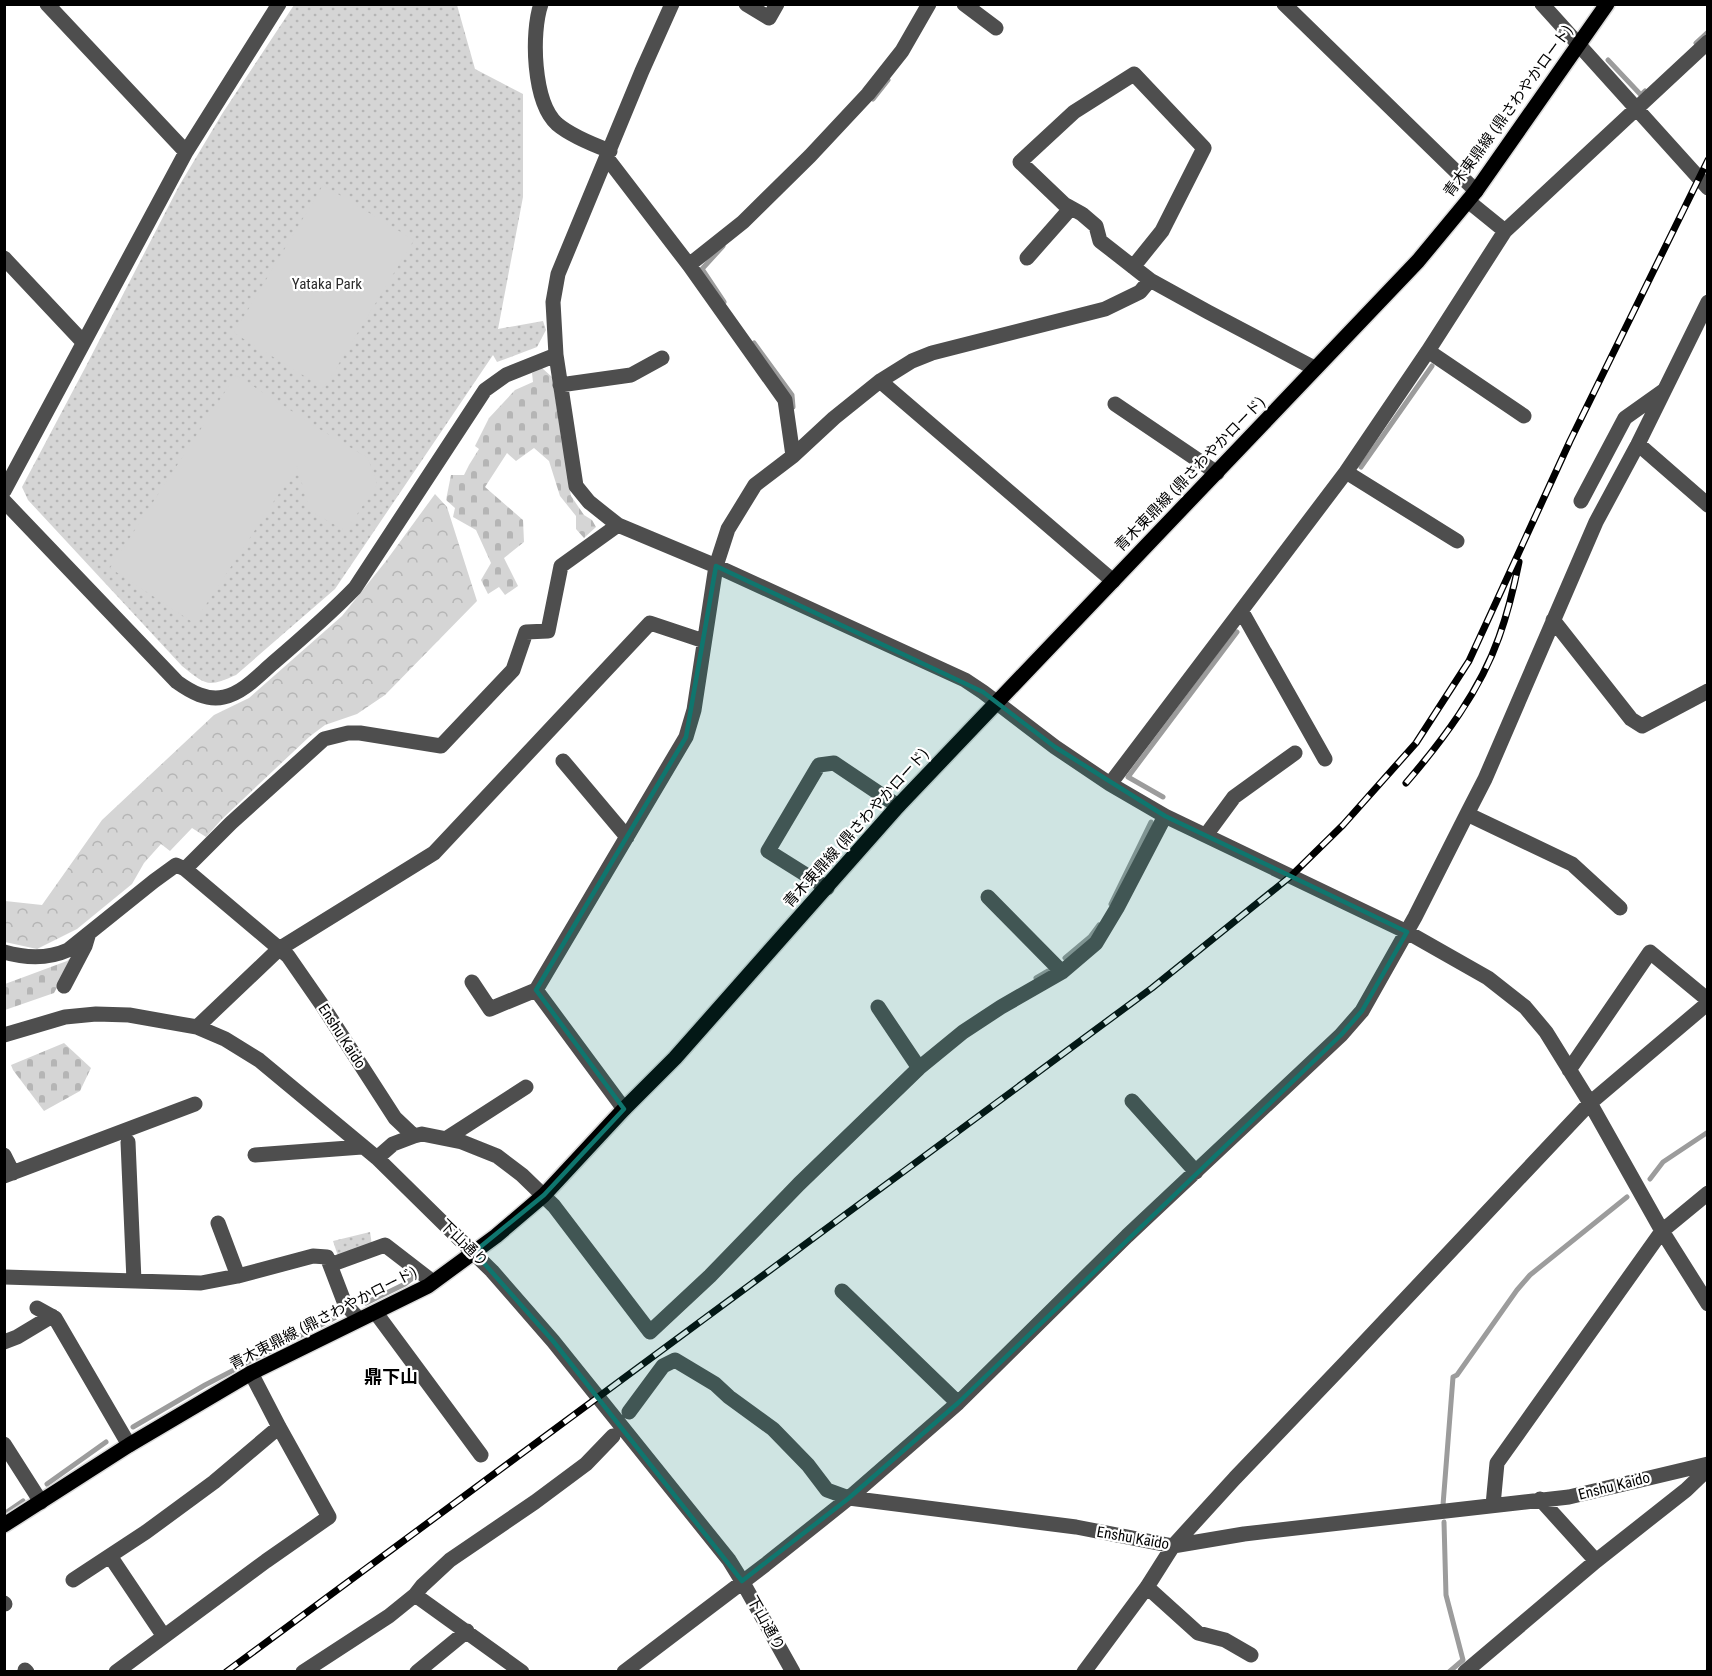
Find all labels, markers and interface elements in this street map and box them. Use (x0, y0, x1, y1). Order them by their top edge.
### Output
street label: 青木東鼎線 (鼎さわやかロード) (1440, 22, 1576, 200)
park label: Yataka Park (292, 275, 362, 293)
street label: 青木東鼎線 (鼎さわやかロード) (1111, 393, 1269, 555)
street label: 青木東鼎線 (鼎さわやかロード) (780, 745, 932, 911)
street label: Enshu Kaido (314, 1000, 370, 1072)
street label: 下山通り (436, 1216, 492, 1270)
street label: 青木東鼎線 (鼎さわやかロード) (226, 1263, 420, 1373)
district label: 鼎下山 (364, 1366, 418, 1387)
street label: Enshu Kaido (1576, 1468, 1652, 1504)
street label: Enshu Kaido (1095, 1523, 1171, 1553)
street label: 下山通り (744, 1592, 788, 1654)

